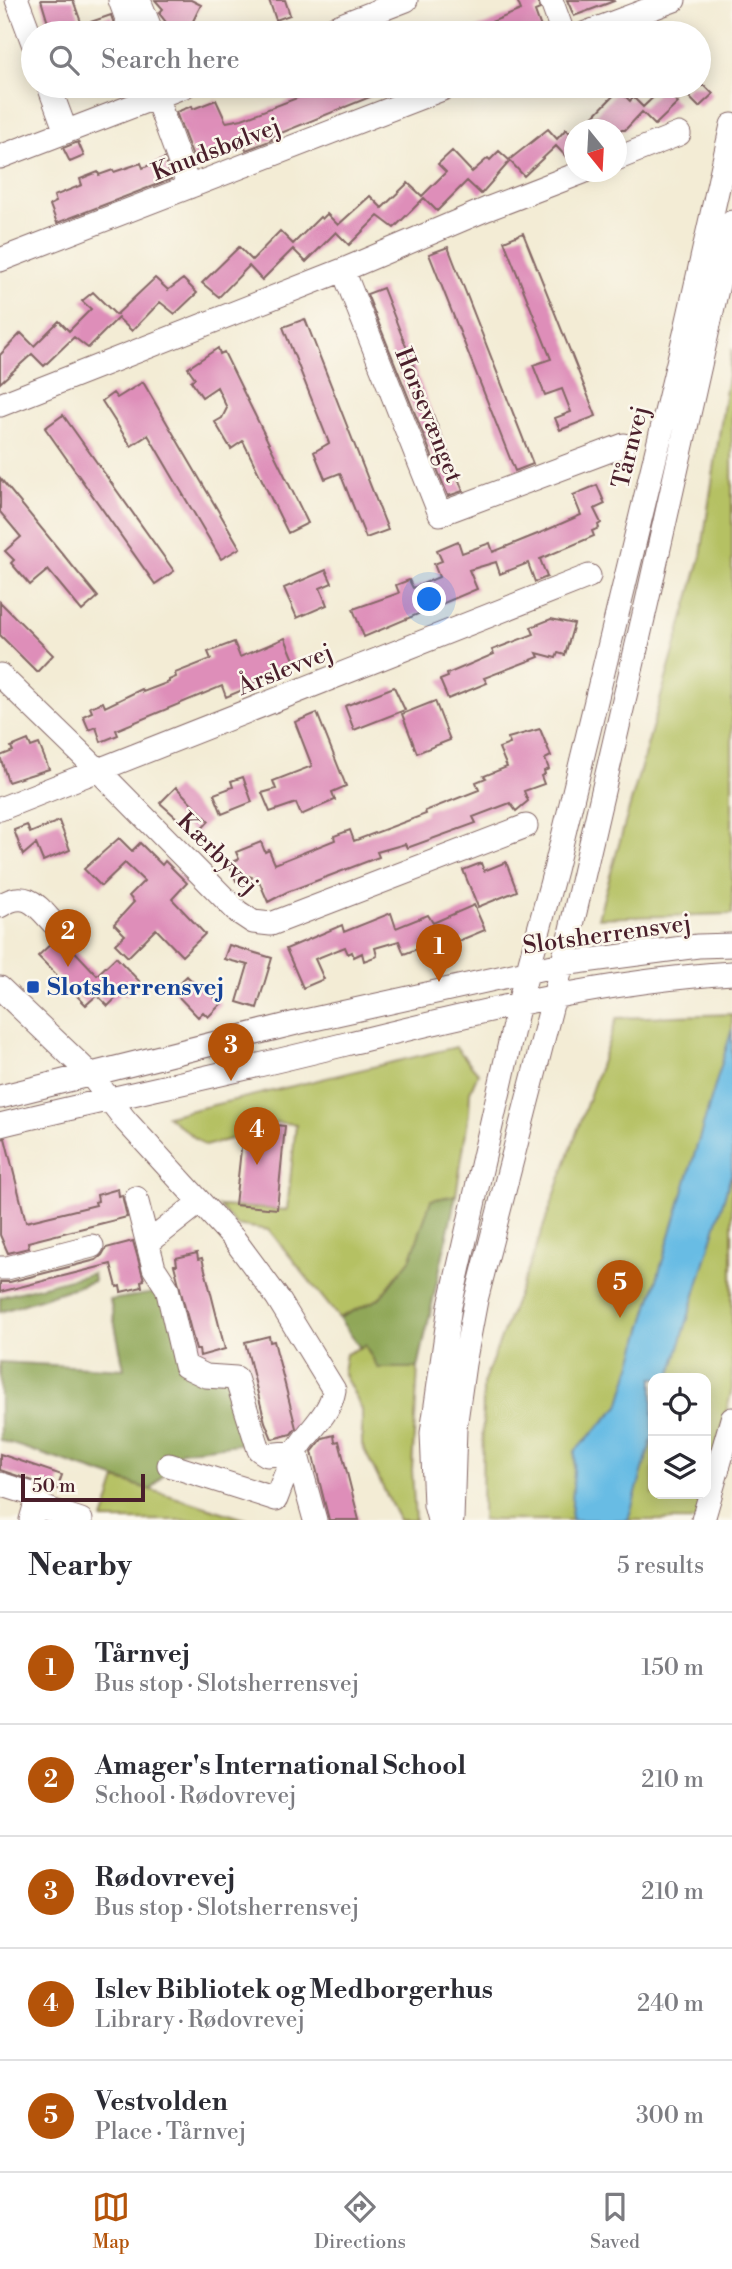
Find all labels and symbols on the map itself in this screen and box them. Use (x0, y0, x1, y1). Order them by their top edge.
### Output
street label: Knudsbølvej (148, 112, 285, 188)
north arrow (564, 119, 627, 182)
street label: Horsevænget (387, 344, 469, 488)
street label: Tårnvej (606, 403, 656, 492)
your location (412, 582, 446, 616)
street label: Årslevvej (232, 636, 337, 703)
street label: Kærbyvej (170, 807, 264, 901)
street label: Slotsherrensvej (521, 908, 693, 962)
pin: 2 (45, 909, 91, 967)
pin: 1 (416, 924, 462, 982)
place label: Slotsherrensvej (47, 973, 224, 1003)
marker: Slotsherrensvej (25, 979, 41, 995)
pin: 3 (208, 1023, 254, 1081)
pin: 4 (234, 1107, 280, 1165)
pin: 5 (597, 1260, 643, 1318)
scale bar (21, 1471, 145, 1503)

